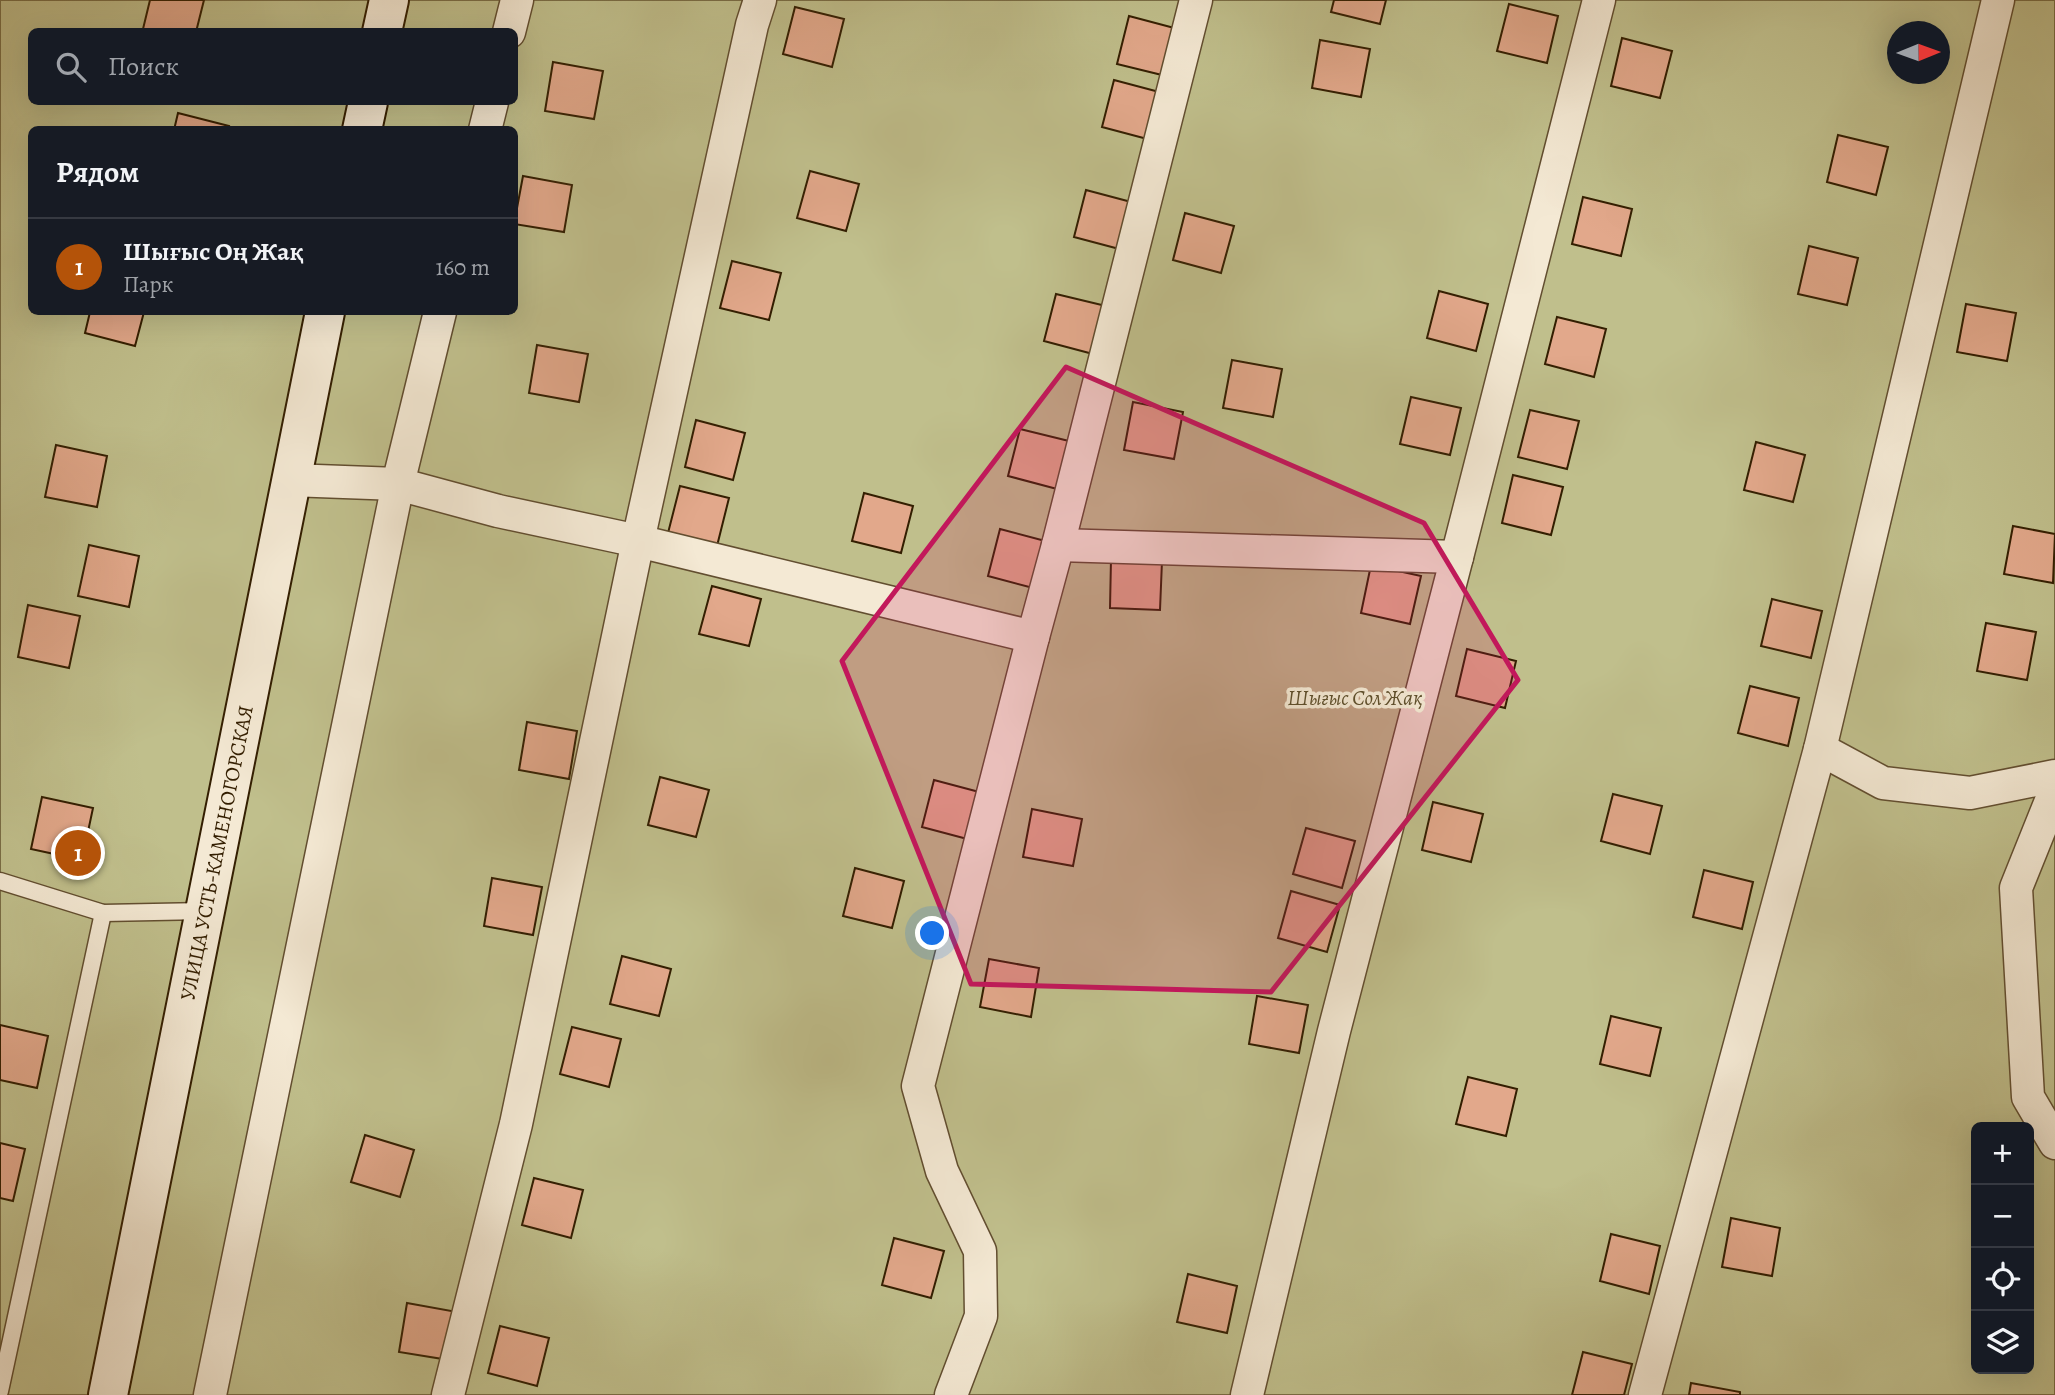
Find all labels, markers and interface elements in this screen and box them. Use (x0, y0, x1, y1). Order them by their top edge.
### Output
north arrow (1887, 21, 1950, 84)
search box (28, 28, 518, 105)
icon: search (52, 48, 90, 86)
text: Поиск (108, 49, 179, 84)
text: Рядом (56, 152, 139, 192)
text: Шығыс Оң Жақ (123, 234, 304, 269)
text: 1 (75, 252, 83, 283)
text: 160 m (436, 252, 490, 283)
text: Парк (123, 269, 174, 300)
park label: Шығыс Сол Жақ (1287, 684, 1423, 712)
street label: УЛИЦА УСТЬ-КАМЕНОГОРСКАЯ (173, 703, 260, 1003)
pin: 1 (55, 827, 101, 879)
your location (915, 916, 949, 950)
map controls (1971, 1122, 2034, 1374)
button: + (1971, 1122, 2034, 1185)
button: − (1971, 1185, 2034, 1248)
button: locate (1971, 1248, 2034, 1311)
button: layers (1971, 1311, 2034, 1374)

